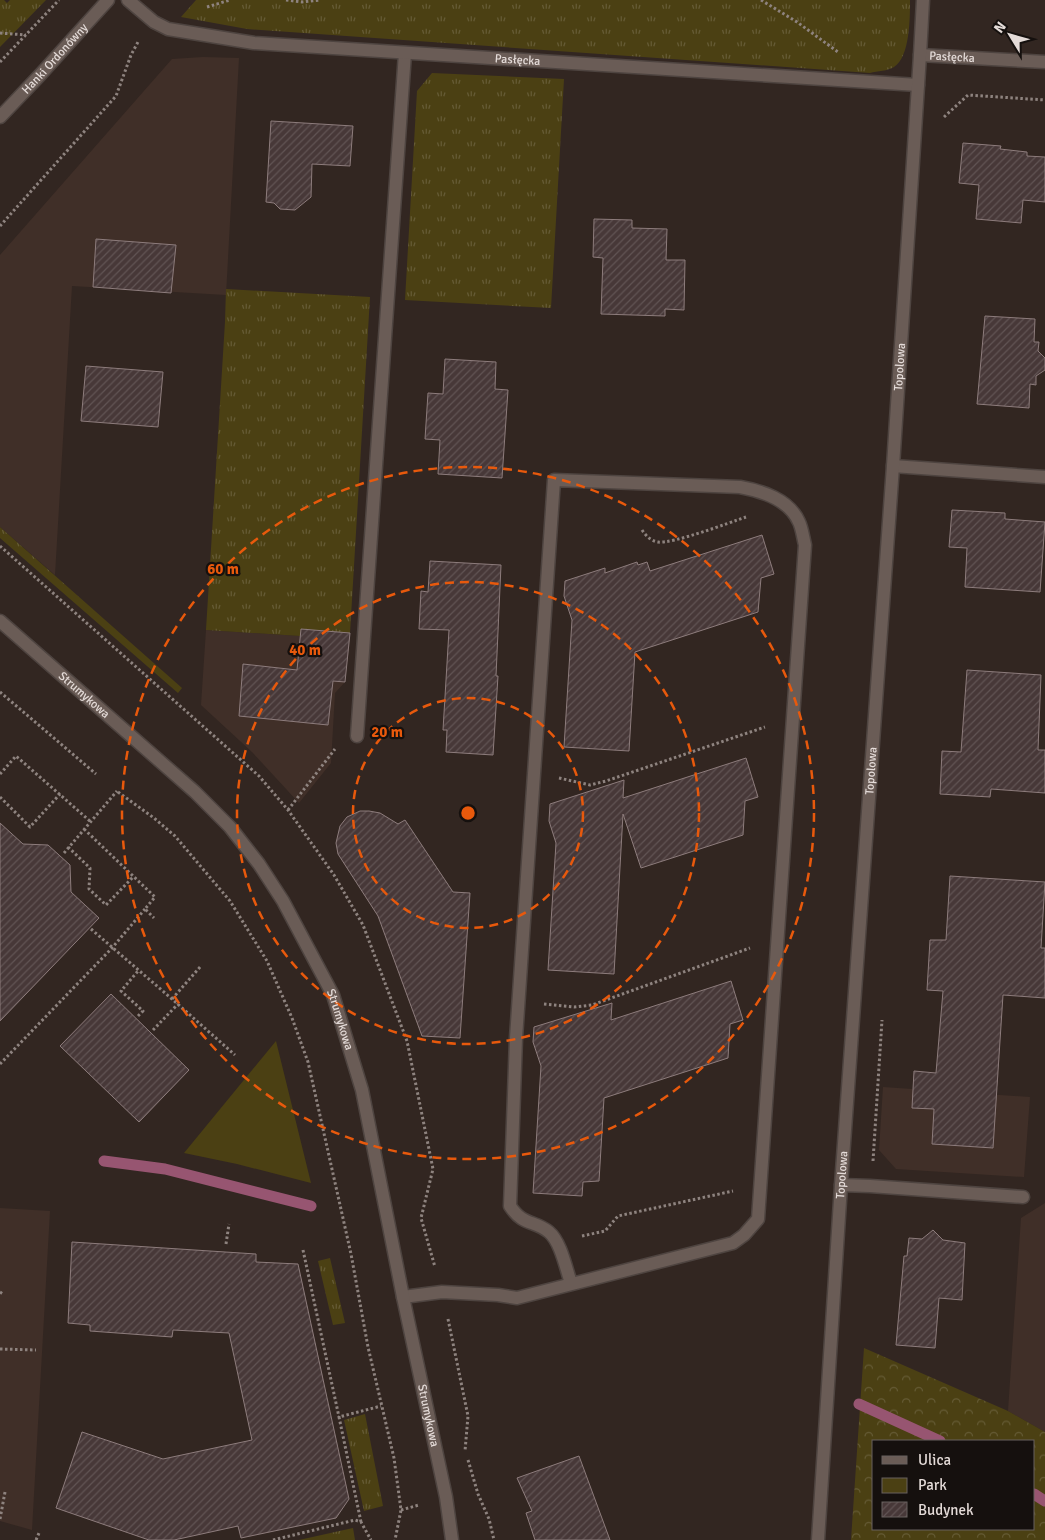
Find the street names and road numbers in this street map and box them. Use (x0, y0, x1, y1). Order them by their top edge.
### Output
street label: Hanki Ordonówny (18, 20, 91, 97)
street label: Pasłęcka (929, 48, 975, 66)
street label: Pasłęcka (494, 51, 541, 69)
street label: Topolowa (890, 342, 909, 391)
street label: Strumykowa (55, 668, 113, 721)
street label: Topolowa (862, 746, 880, 795)
street label: Strumykowa (323, 986, 357, 1052)
street label: Topolowa (833, 1150, 851, 1199)
street label: Strumykowa (414, 1383, 442, 1448)

